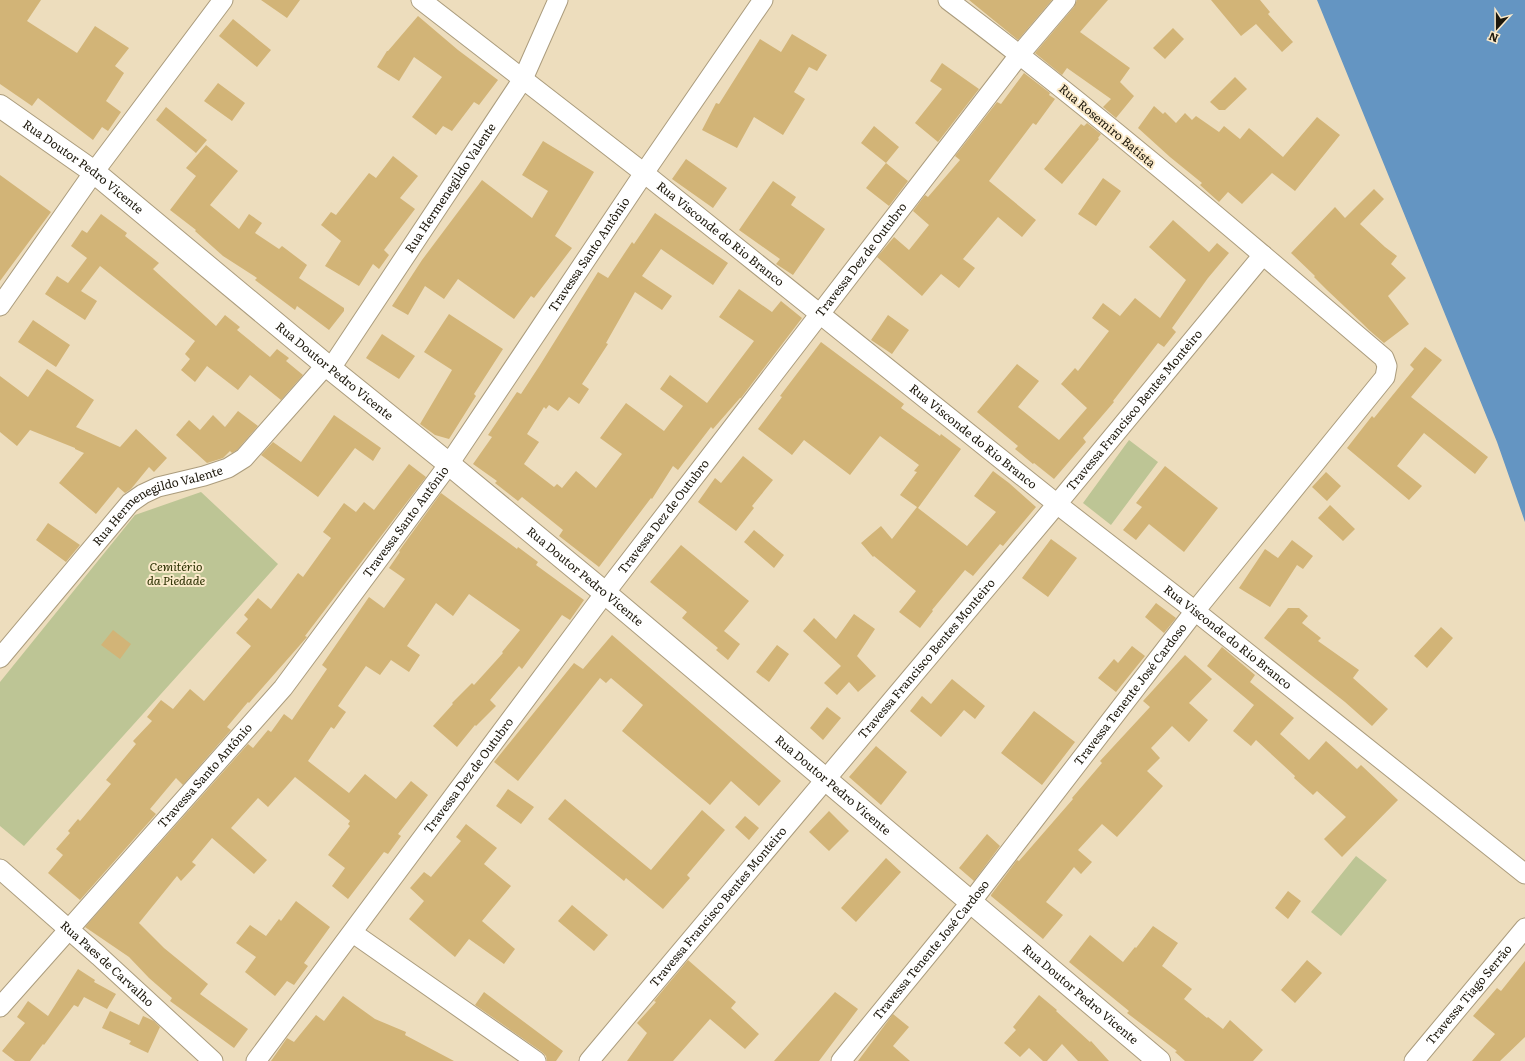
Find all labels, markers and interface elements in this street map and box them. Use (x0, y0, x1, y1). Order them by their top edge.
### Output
north arrow (1477, 8, 1517, 48)
text: N (1486, 29, 1500, 47)
street label: Rua Rosemiro Batista (1055, 79, 1160, 171)
street label: Rua Doutor Pedro Vicente (20, 115, 148, 218)
street label: Rua Hermenegildo Valente (400, 119, 499, 256)
street label: Rua Visconde do Rio Branco (653, 177, 789, 290)
street label: Travessa Santo Antônio (543, 193, 633, 315)
street label: Travessa Dez de Outubro (811, 198, 911, 321)
street label: Rua Doutor Pedro Vicente (272, 317, 398, 424)
street label: Travessa Francisco Bentes Monteiro (1061, 325, 1206, 494)
street label: Rua Visconde do Rio Branco (906, 379, 1041, 493)
street label: Travessa Dez de Outubro (613, 455, 713, 577)
street label: Rua Hermenegildo Valente (88, 460, 225, 549)
street label: Travessa Santo Antônio (358, 462, 453, 581)
street label: Rua Doutor Pedro Vicente (523, 522, 648, 630)
park label: Cemitério da Piedade (147, 557, 205, 589)
street label: Travessa Francisco Bentes Monteiro (853, 574, 999, 743)
street label: Rua Visconde do Rio Branco (1160, 580, 1296, 693)
street label: Travessa Tenente José Cardoso (1069, 619, 1191, 769)
street label: Travessa Dez de Outubro (419, 713, 517, 837)
street label: Travessa Santo Antônio (153, 719, 256, 832)
street label: Rua Doutor Pedro Vicente (771, 730, 895, 839)
street label: Travessa Francisco Bentes Monteiro (645, 822, 790, 991)
street label: Travessa Tenente José Cardoso (868, 876, 993, 1023)
street label: Rua Paes de Carvalho (57, 916, 158, 1010)
street label: Rua Doutor Pedro Vicente (1019, 939, 1143, 1048)
street label: Travessa Tiago Serrão (1421, 940, 1516, 1049)

